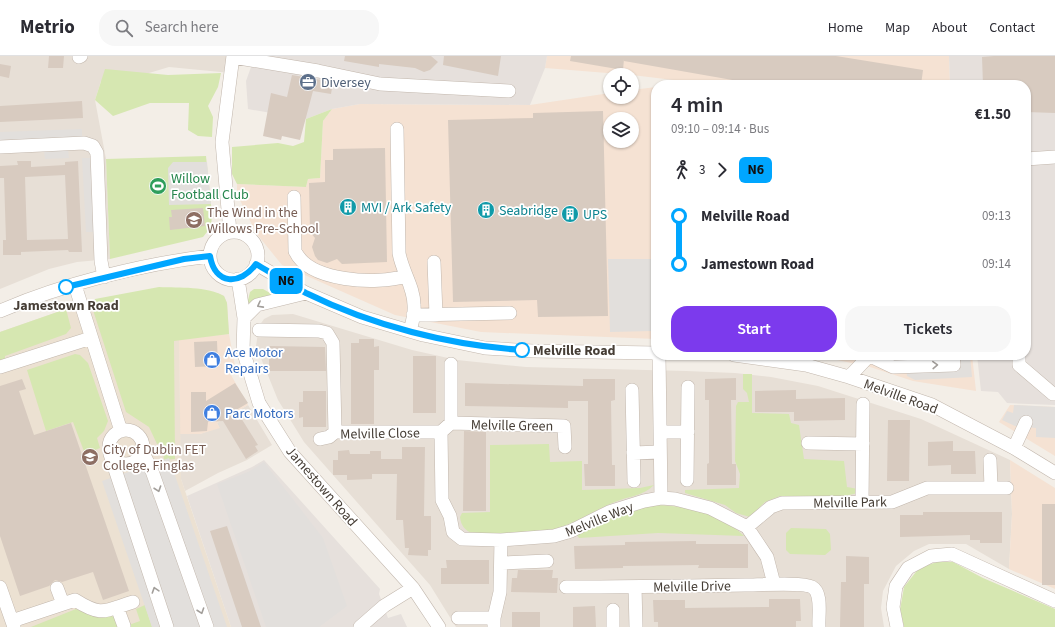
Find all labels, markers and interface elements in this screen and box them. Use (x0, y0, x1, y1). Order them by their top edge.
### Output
search box (99, 10, 379, 46)
text: Metrio (20, 14, 75, 41)
icon: search (113, 17, 135, 39)
text: Search here (145, 17, 219, 38)
text: Home (828, 18, 863, 38)
text: Map (885, 18, 910, 38)
text: About (932, 18, 967, 38)
text: Contact (989, 18, 1035, 38)
map controls (603, 68, 639, 148)
button: locate (603, 68, 639, 104)
office icon: Diversey (298, 72, 318, 92)
place label: Diversey (321, 73, 371, 93)
text: 4 min (671, 89, 723, 121)
text: €1.50 (975, 104, 1011, 125)
button: layers (603, 112, 639, 148)
text: 09:10 – 09:14 · Bus (671, 120, 769, 138)
icon: walk (671, 159, 693, 181)
icon: forward (711, 159, 733, 181)
text: N6 (747, 160, 764, 180)
text: 3 (699, 161, 705, 179)
place label: Willow Football Club (171, 169, 249, 205)
sports icon: Willow Football Club (148, 176, 168, 196)
building icon: MVI / Ark Safety (338, 197, 358, 217)
place label: MVI / Ark Safety (361, 198, 452, 218)
building icon: Seabridge (476, 200, 496, 220)
place label: Seabridge (499, 201, 558, 221)
place label: The Wind in the Willows Pre-School (207, 203, 319, 239)
building icon: UPS (560, 204, 580, 224)
place label: UPS (583, 205, 607, 225)
text: Melville Road (701, 206, 790, 227)
text: 09:13 (982, 207, 1011, 225)
school or university icon: The Wind in the Willows Pre-School (184, 210, 204, 230)
text: Jamestown Road (701, 254, 814, 275)
text: 09:14 (982, 255, 1011, 273)
line badge: N6 (268, 268, 304, 294)
text: N6 (278, 271, 294, 291)
marker: Jamestown Road (58, 279, 74, 295)
place label: Jamestown Road (13, 296, 119, 316)
one-way arrow (257, 300, 264, 308)
button: Start (671, 306, 837, 352)
button: Tickets (845, 306, 1011, 352)
place label: Melville Road (533, 341, 616, 361)
marker: Melville Road (514, 342, 530, 358)
place label: Ace Motor Repairs (225, 343, 283, 379)
shop icon: Ace Motor Repairs (202, 350, 222, 370)
one-way arrow (932, 361, 938, 370)
street label: Melville Road (861, 374, 941, 420)
shop icon: Parc Motors (202, 403, 222, 423)
place label: Parc Motors (225, 404, 294, 424)
street label: Melville Green (471, 415, 553, 437)
street label: Melville Close (340, 423, 420, 445)
place label: City of Dublin FET College, Finglas (103, 440, 207, 476)
street label: Jamestown Road (281, 442, 362, 531)
school or university icon: City of Dublin FET College, Finglas (80, 447, 100, 467)
one-way arrow (154, 485, 162, 492)
street label: Melville Park (813, 492, 887, 514)
street label: Melville Way (562, 497, 637, 543)
street label: Melville Drive (653, 576, 731, 598)
one-way arrow (151, 587, 159, 594)
one-way arrow (197, 608, 205, 615)

